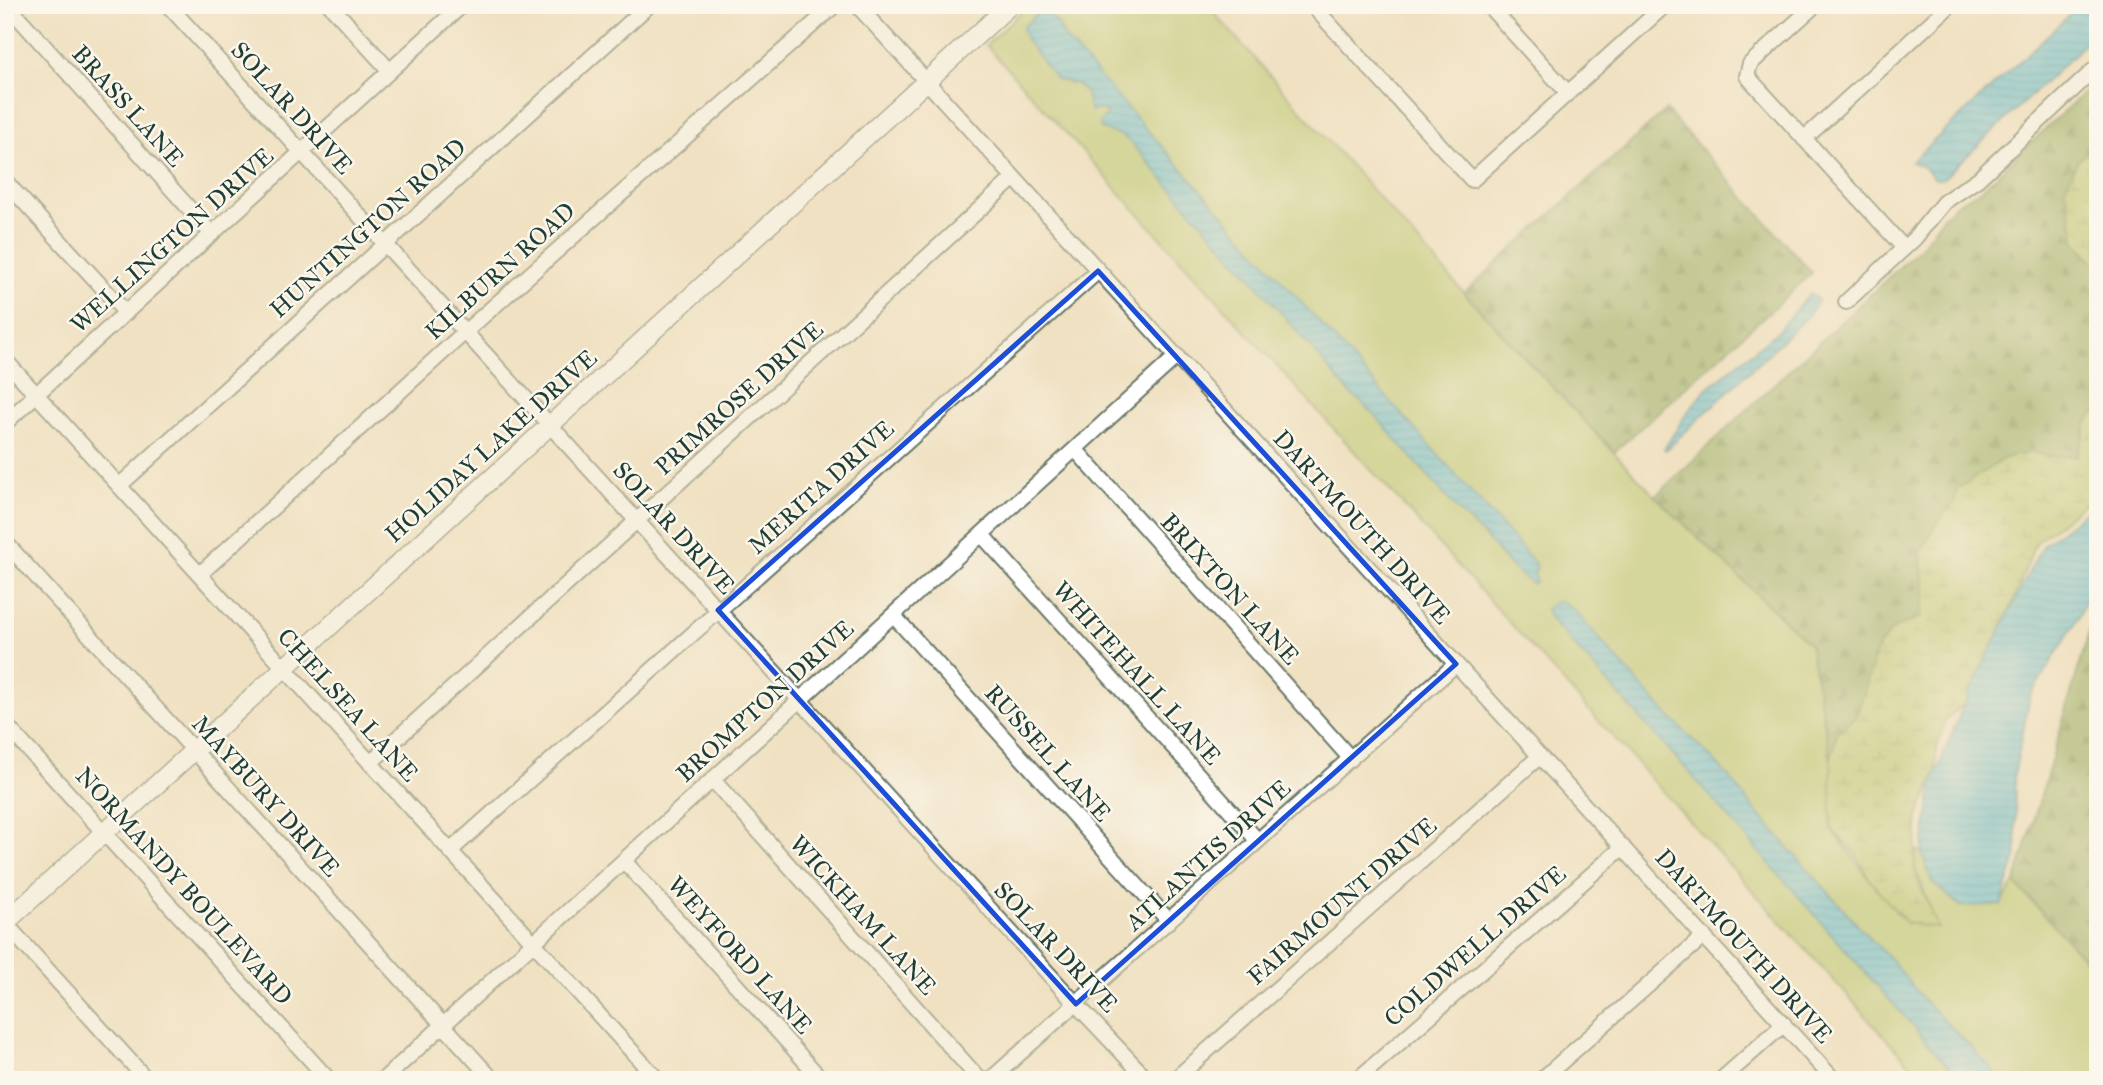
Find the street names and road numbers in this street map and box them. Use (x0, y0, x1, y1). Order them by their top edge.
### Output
street label: SOLAR DRIVE (225, 35, 359, 181)
street label: BRASS LANE (65, 39, 191, 173)
street label: HUNTINGTON ROAD (264, 132, 472, 324)
street label: WELLINGTON DRIVE (64, 141, 280, 339)
street label: KILBURN ROAD (419, 196, 581, 346)
street label: PRIMROSE DRIVE (649, 315, 829, 481)
street label: HOLIDAY LAKE DRIVE (379, 343, 603, 549)
street label: MERITA DRIVE (742, 414, 900, 560)
street label: DARTMOUTH DRIVE (1267, 424, 1457, 630)
street label: SOLAR DRIVE (607, 455, 741, 601)
street label: BRIXTON LANE (1154, 507, 1306, 671)
street label: WHITEHALL LANE (1046, 575, 1228, 771)
street label: BROMPTON DRIVE (670, 613, 860, 789)
street label: CHELSEA LANE (271, 622, 425, 788)
street label: RUSSEL LANE (978, 678, 1118, 828)
street label: MAYBURY DRIVE (186, 709, 346, 883)
street label: NORMANDY BOULEVARD (69, 761, 299, 1011)
street label: ATLANTIS DRIVE (1118, 773, 1297, 938)
street label: FAIRMOUNT DRIVE (1241, 811, 1443, 991)
street label: WICKHAM LANE (783, 829, 943, 1001)
street label: DARTMOUTH DRIVE (1649, 843, 1839, 1049)
street label: COLDWELL DRIVE (1378, 859, 1572, 1033)
street label: WEYFORD LANE (661, 870, 819, 1040)
street label: SOLAR DRIVE (988, 875, 1124, 1019)

